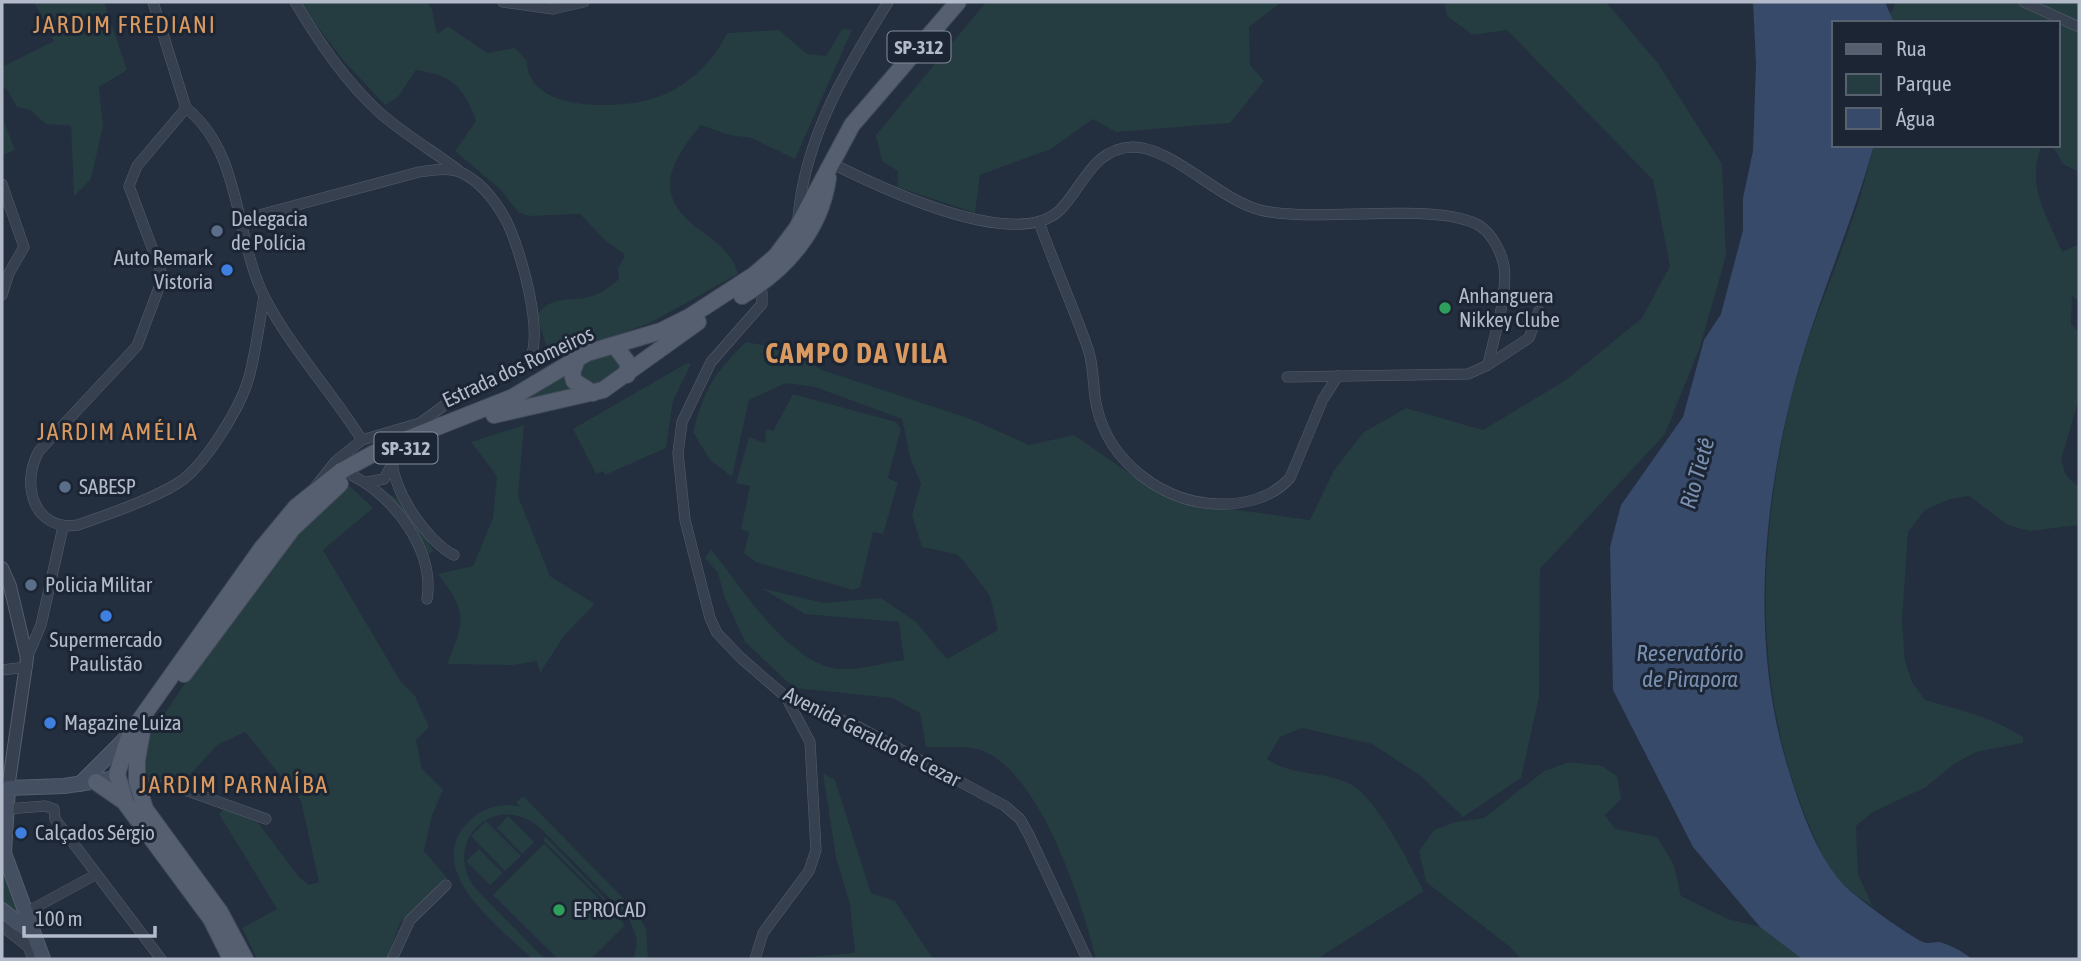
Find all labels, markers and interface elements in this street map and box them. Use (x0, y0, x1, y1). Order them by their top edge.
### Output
district label: JARDIM FREDIANI (33, 11, 217, 38)
legend (1832, 21, 2060, 147)
road number: SP-312 (888, 32, 950, 62)
text: Rua (1896, 36, 1926, 60)
text: Parque (1896, 71, 1951, 95)
text: Água (1896, 106, 1935, 130)
place label: Delegacia de Polícia (231, 206, 308, 254)
marker: Delegacia de Polícia (209, 223, 225, 239)
place label: Auto Remark Vistoria (114, 245, 213, 293)
marker: Auto Remark Vistoria (219, 262, 235, 278)
place label: Anhanguera Nikkey Clube (1459, 283, 1560, 331)
marker: Anhanguera Nikkey Clube (1437, 300, 1453, 316)
street label: Estrada dos Romeiros (438, 321, 597, 412)
district label: CAMPO DA VILA (765, 337, 949, 369)
district label: JARDIM AMÉLIA (37, 418, 199, 445)
road number: SP-312 (374, 432, 438, 463)
water label: Rio Tietê (1674, 434, 1720, 512)
place label: SABESP (79, 474, 136, 498)
marker: SABESP (57, 479, 73, 495)
place label: Policia Militar (45, 572, 153, 596)
marker: Policia Militar (23, 577, 39, 593)
marker: Supermercado Paulistão (98, 608, 114, 624)
place label: Supermercado Paulistão (50, 627, 162, 675)
water label: Reservatório de Pirapora (1636, 640, 1744, 692)
street label: Avenida Geraldo de Cezar (780, 681, 965, 791)
place label: Magazine Luiza (64, 710, 182, 734)
marker: Magazine Luiza (42, 715, 58, 731)
district label: JARDIM PARNAÍBA (139, 771, 329, 798)
place label: Calçados Sérgio (35, 820, 155, 844)
marker: Calçados Sérgio (13, 825, 29, 841)
scale bar (24, 894, 156, 938)
place label: EPROCAD (573, 897, 646, 921)
marker: EPROCAD (551, 902, 567, 918)
text: 100 m (35, 906, 83, 930)

